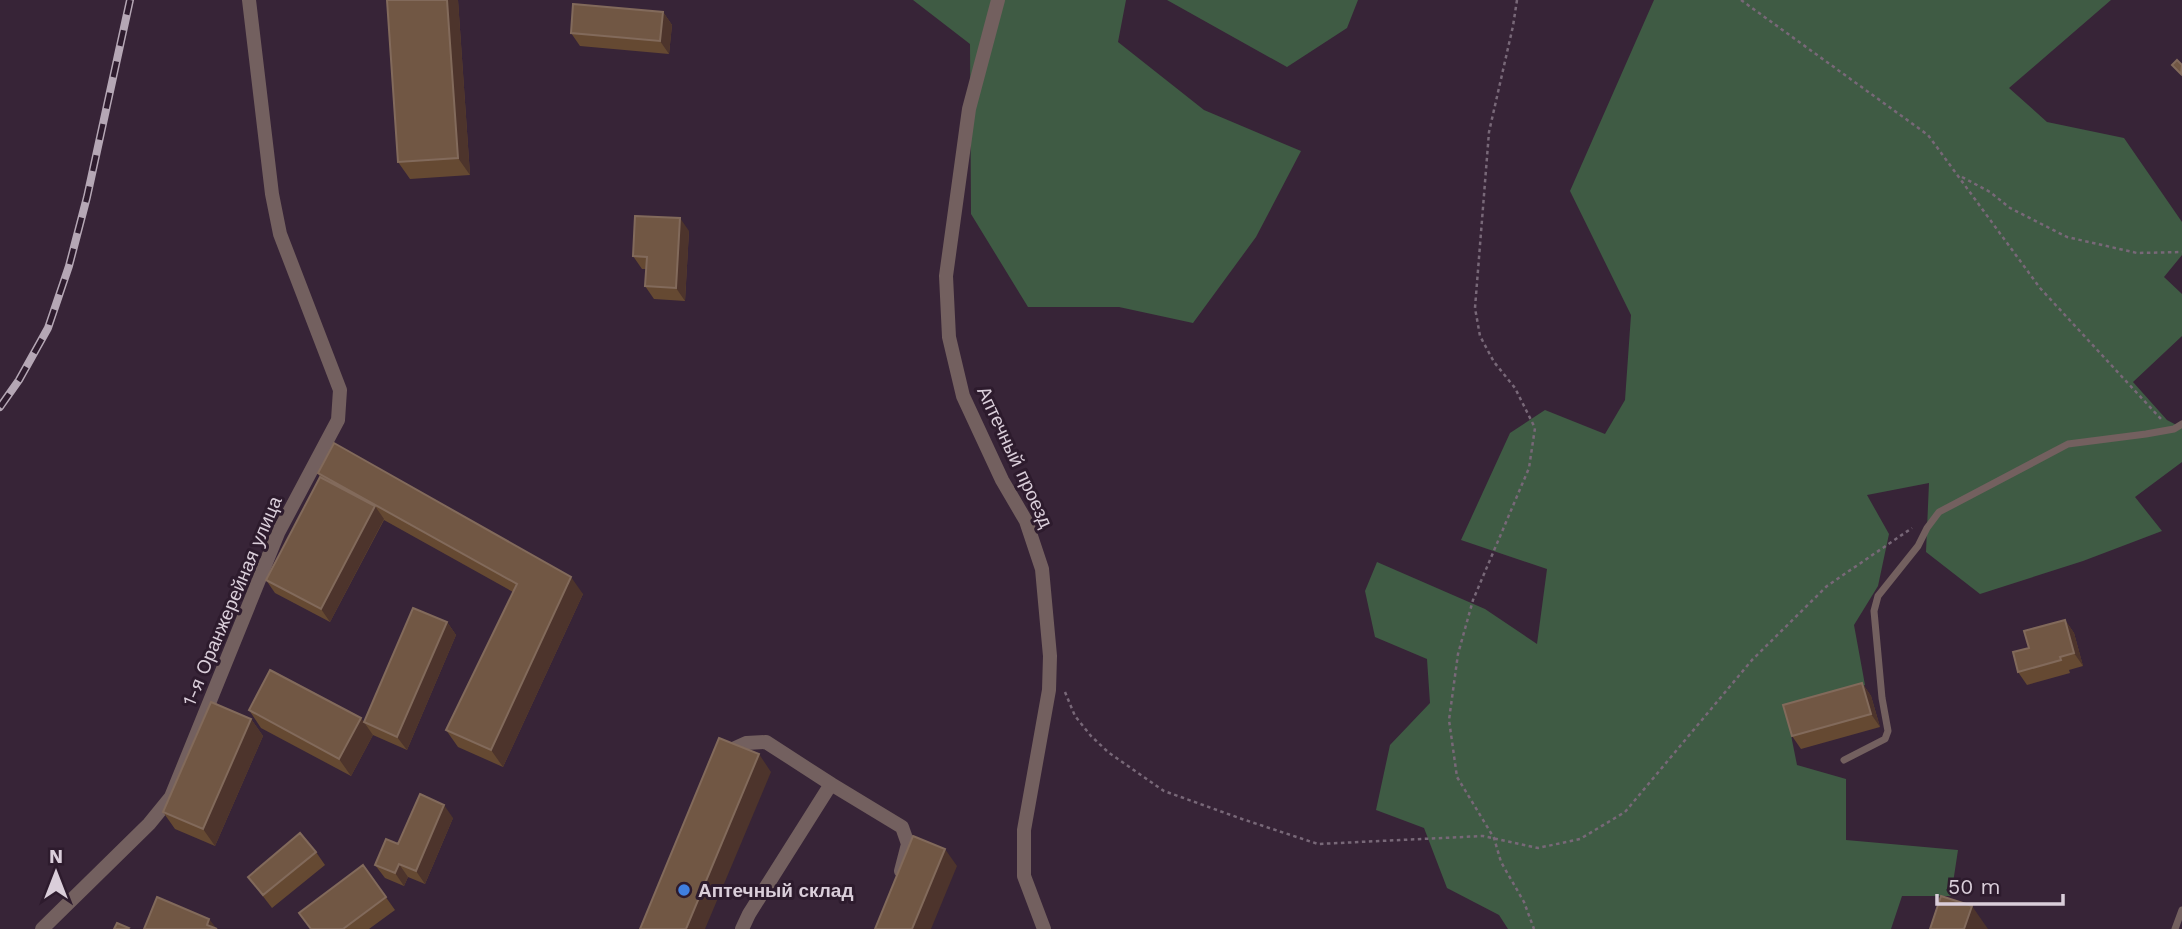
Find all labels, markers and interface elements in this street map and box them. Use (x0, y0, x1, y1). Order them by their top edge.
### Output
street label: Аптечный проезд (972, 383, 1058, 531)
street label: 1-я Оранжерейная улица (177, 492, 287, 709)
north arrow (21, 838, 91, 908)
text: N (49, 845, 63, 868)
scale bar (1937, 862, 2063, 906)
text: 50 m (1948, 874, 2000, 899)
place label: Аптечный склад (698, 879, 853, 902)
marker: Аптечный склад (676, 882, 692, 898)

